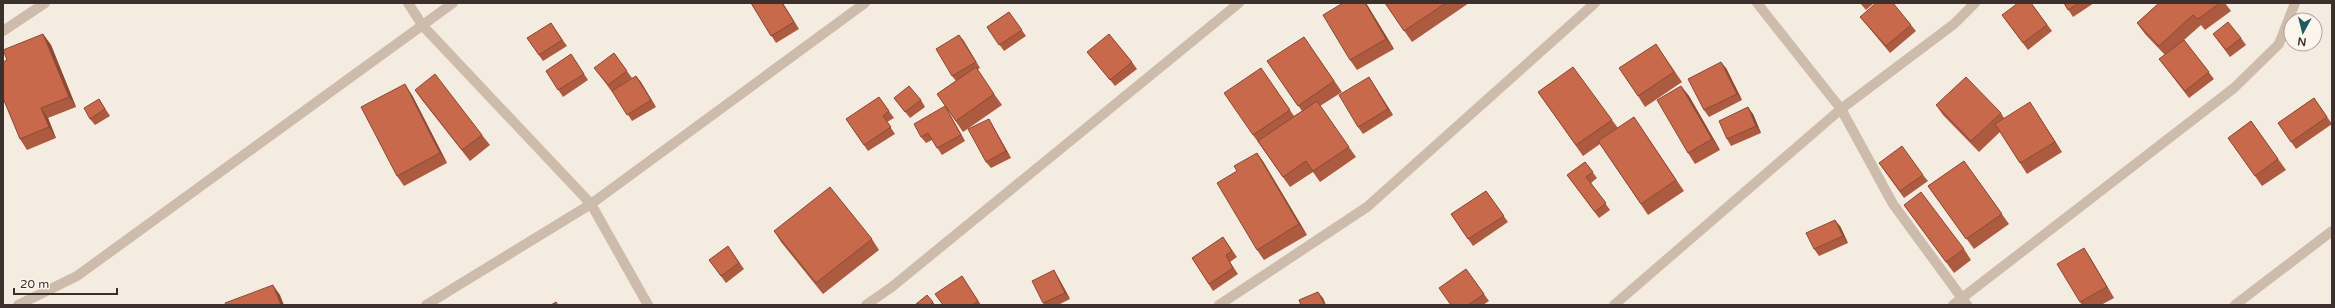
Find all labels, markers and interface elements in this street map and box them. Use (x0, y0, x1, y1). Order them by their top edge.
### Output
north arrow (2283, 12, 2323, 52)
text: N (2297, 34, 2307, 48)
scale bar (14, 270, 117, 296)
text: 20 m (20, 277, 49, 291)

